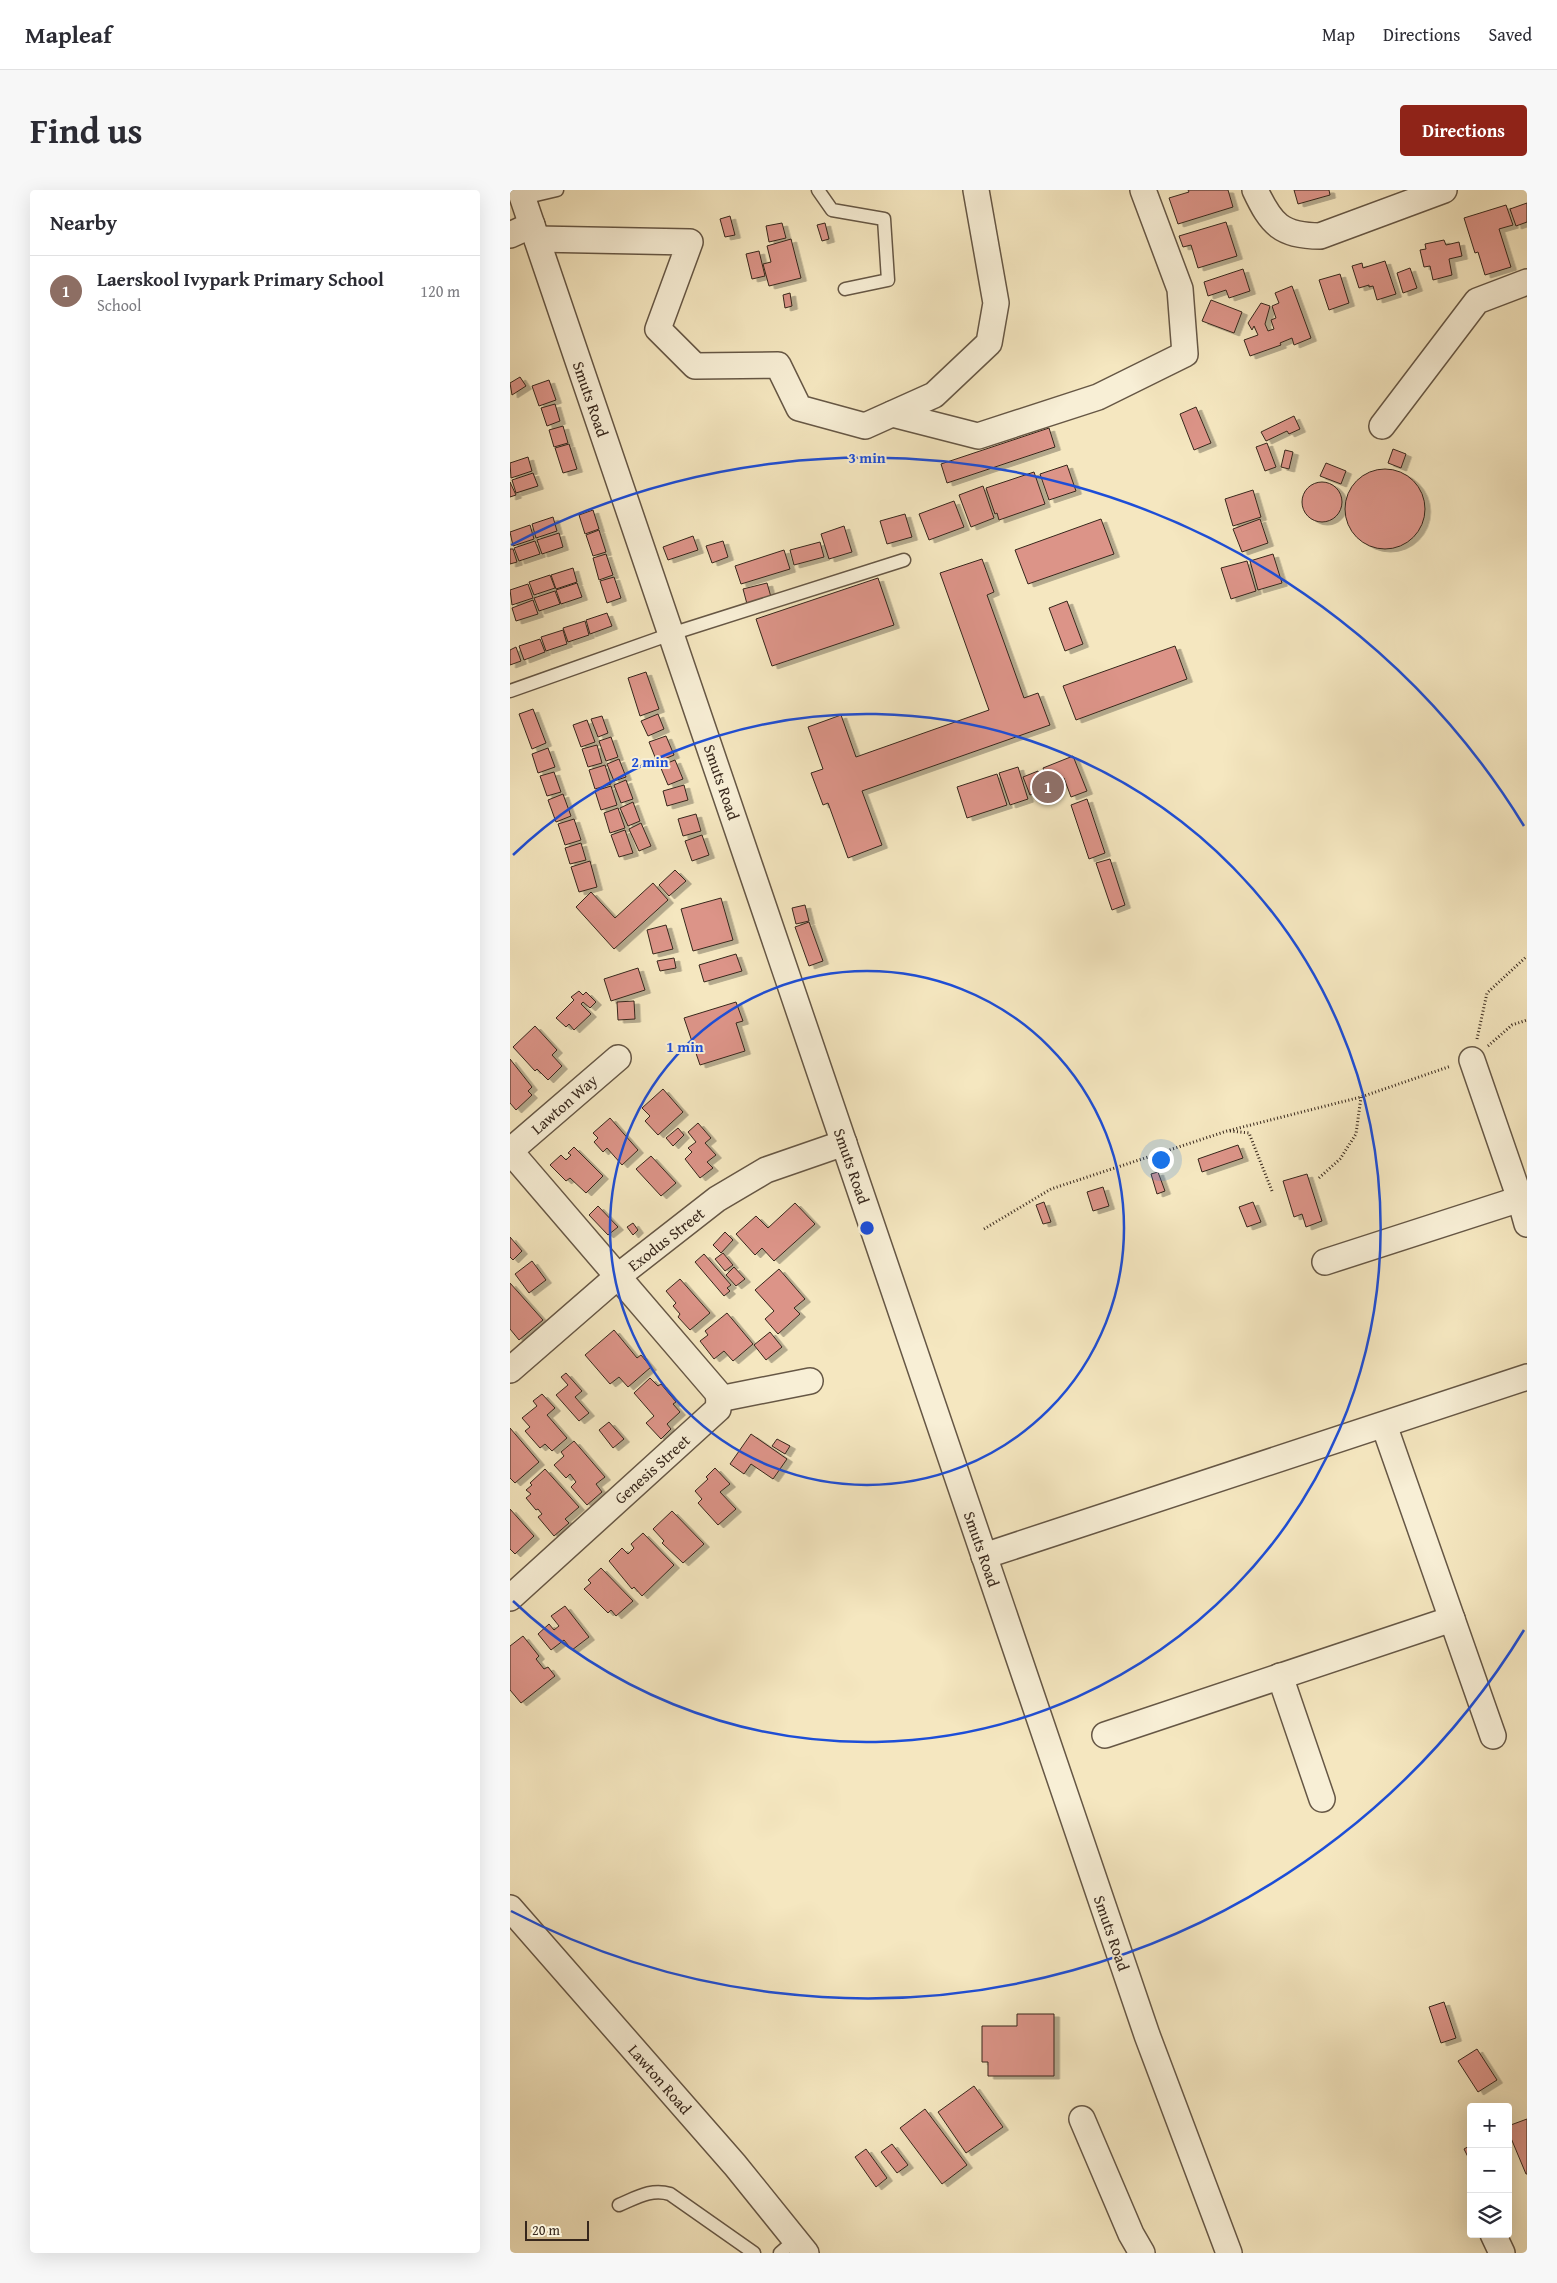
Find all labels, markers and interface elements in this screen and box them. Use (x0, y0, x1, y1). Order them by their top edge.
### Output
text: Mapleaf (25, 17, 112, 52)
text: Map (1322, 21, 1355, 48)
text: Directions (1383, 21, 1460, 48)
text: Saved (1488, 21, 1532, 48)
text: Find us (30, 105, 143, 156)
button: Directions (1400, 105, 1527, 156)
text: Nearby (50, 207, 117, 238)
text: Laerskool Ivypark Primary School (97, 265, 384, 293)
text: 1 (62, 279, 70, 303)
text: 120 m (420, 279, 460, 303)
text: School (97, 293, 141, 317)
street label: Smuts Road (567, 358, 615, 440)
text: 3 min (848, 447, 886, 468)
street label: Smuts Road (698, 741, 746, 823)
text: 2 min (631, 751, 669, 772)
pin: 1 (1032, 768, 1064, 806)
text: 1 min (666, 1036, 704, 1057)
street label: Lawton Way (525, 1068, 603, 1140)
street label: Smuts Road (828, 1125, 876, 1207)
your location (1148, 1147, 1174, 1173)
street label: Exodus Street (623, 1201, 710, 1277)
centre of rings (858, 1219, 876, 1237)
street label: Genesis Street (609, 1428, 695, 1510)
street label: Smuts Road (958, 1508, 1006, 1590)
street label: Smuts Road (1088, 1892, 1136, 1974)
street label: Lawton Road (623, 2039, 698, 2120)
map controls (1467, 2103, 1512, 2238)
button: + (1467, 2103, 1512, 2148)
button: − (1467, 2148, 1512, 2193)
button: layers (1467, 2193, 1512, 2238)
scale bar (525, 2218, 589, 2241)
text: 20 m (532, 2220, 560, 2240)

